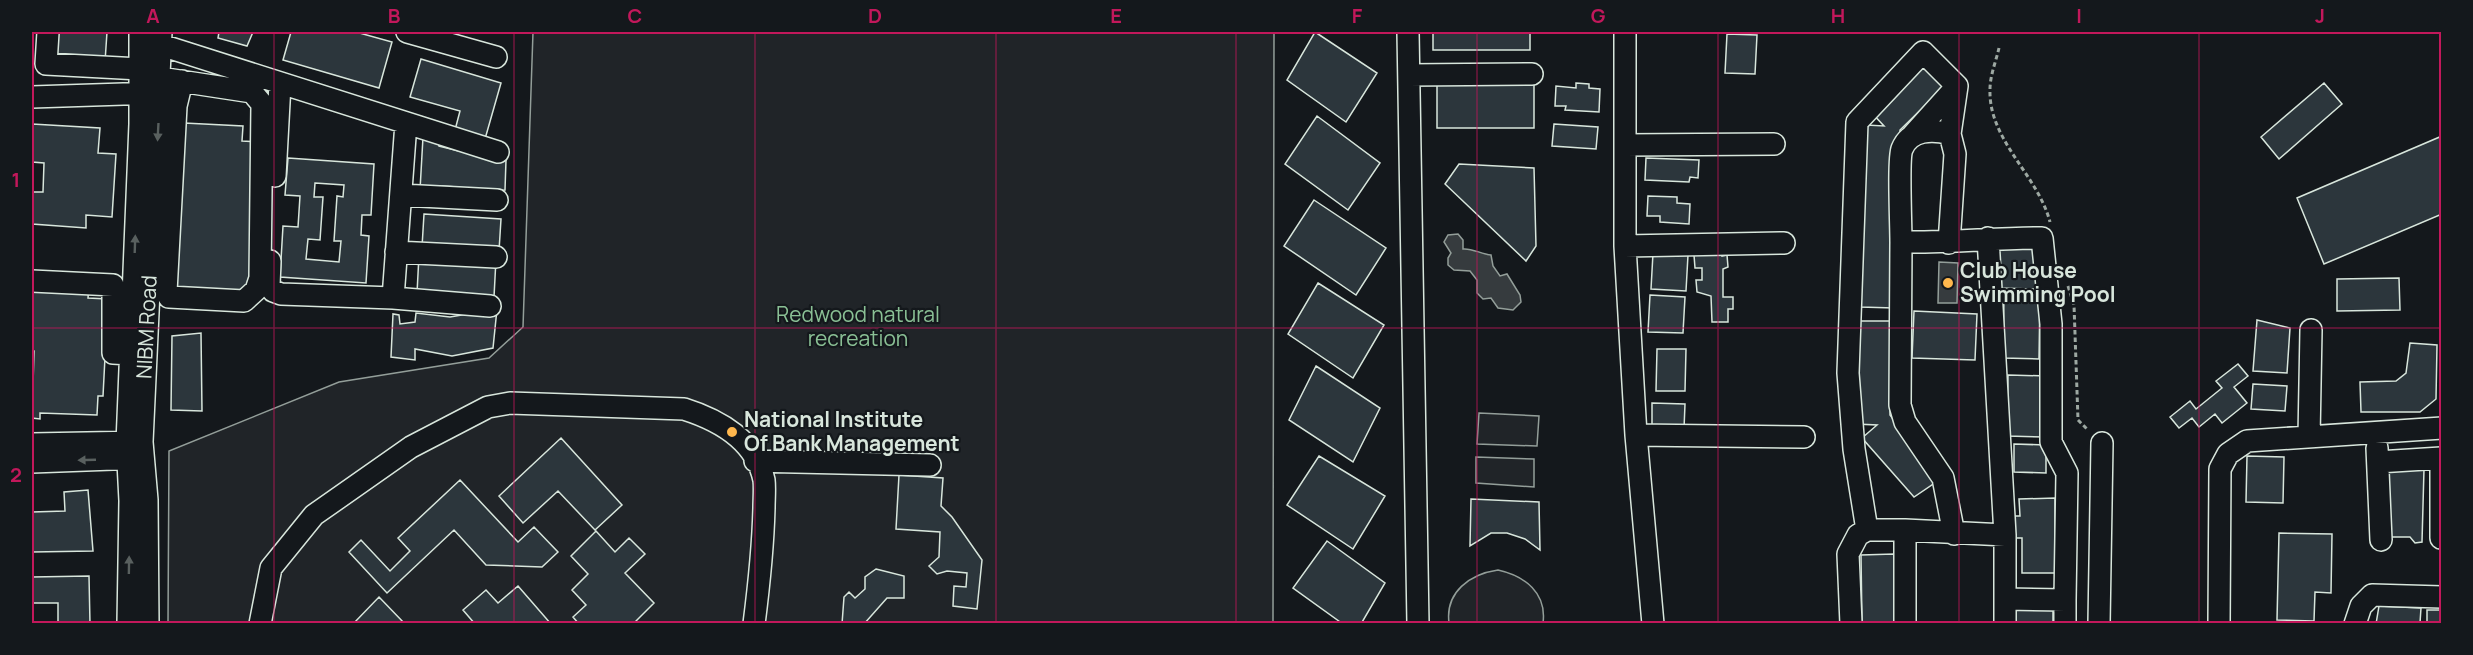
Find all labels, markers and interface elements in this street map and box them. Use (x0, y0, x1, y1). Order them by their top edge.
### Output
text: A (146, 2, 160, 29)
text: B (388, 2, 401, 29)
text: C (628, 2, 642, 29)
text: D (868, 2, 882, 29)
text: E (1110, 2, 1122, 29)
text: F (1352, 2, 1363, 29)
text: G (1591, 2, 1606, 29)
text: H (1831, 2, 1845, 29)
text: I (2076, 2, 2082, 29)
text: J (2315, 2, 2325, 29)
one-way arrow (153, 122, 162, 141)
text: 1 (12, 166, 20, 193)
one-way arrow (130, 235, 139, 254)
place label: Club House Swimming Pool (1960, 256, 2116, 308)
street label: NIBM Road (129, 274, 163, 379)
marker: Club House Swimming Pool (1941, 276, 1955, 290)
park label: Redwood natural recreation (776, 300, 940, 352)
place label: National Institute Of Bank Management (744, 405, 960, 457)
marker: National Institute Of Bank Management (725, 425, 739, 439)
one-way arrow (78, 456, 97, 465)
text: 2 (10, 461, 22, 488)
one-way arrow (124, 556, 134, 575)

